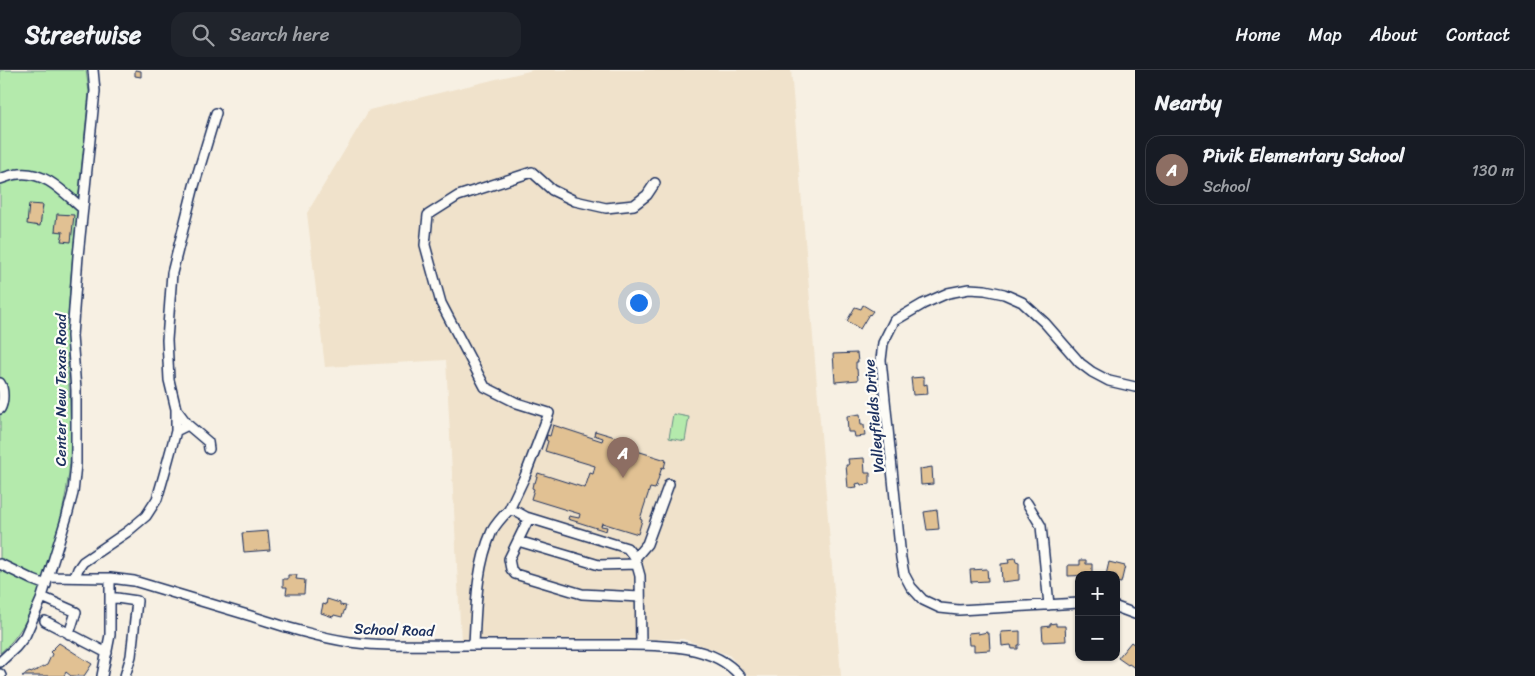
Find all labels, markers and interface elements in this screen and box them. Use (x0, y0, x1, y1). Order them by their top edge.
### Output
search box (171, 12, 521, 57)
text: Streetwise (25, 14, 141, 56)
text: Search here (229, 18, 329, 51)
text: Home (1236, 19, 1281, 51)
text: Map (1309, 19, 1342, 51)
text: About (1370, 19, 1418, 51)
text: Contact (1446, 19, 1510, 51)
icon: search (189, 21, 217, 49)
text: Nearby (1155, 84, 1221, 122)
text: Pivik Elementary School (1203, 139, 1404, 172)
text: A (1167, 156, 1177, 185)
text: 130 m (1472, 156, 1514, 185)
text: School (1203, 172, 1250, 201)
your location (626, 290, 652, 316)
street label: Center New Texas Road (48, 313, 74, 466)
street label: Valleyfields Drive (856, 358, 892, 474)
pin: A (607, 437, 639, 478)
map controls (1075, 571, 1120, 661)
button: + (1075, 571, 1120, 616)
street label: School Road (353, 616, 436, 644)
button: − (1075, 616, 1120, 661)

